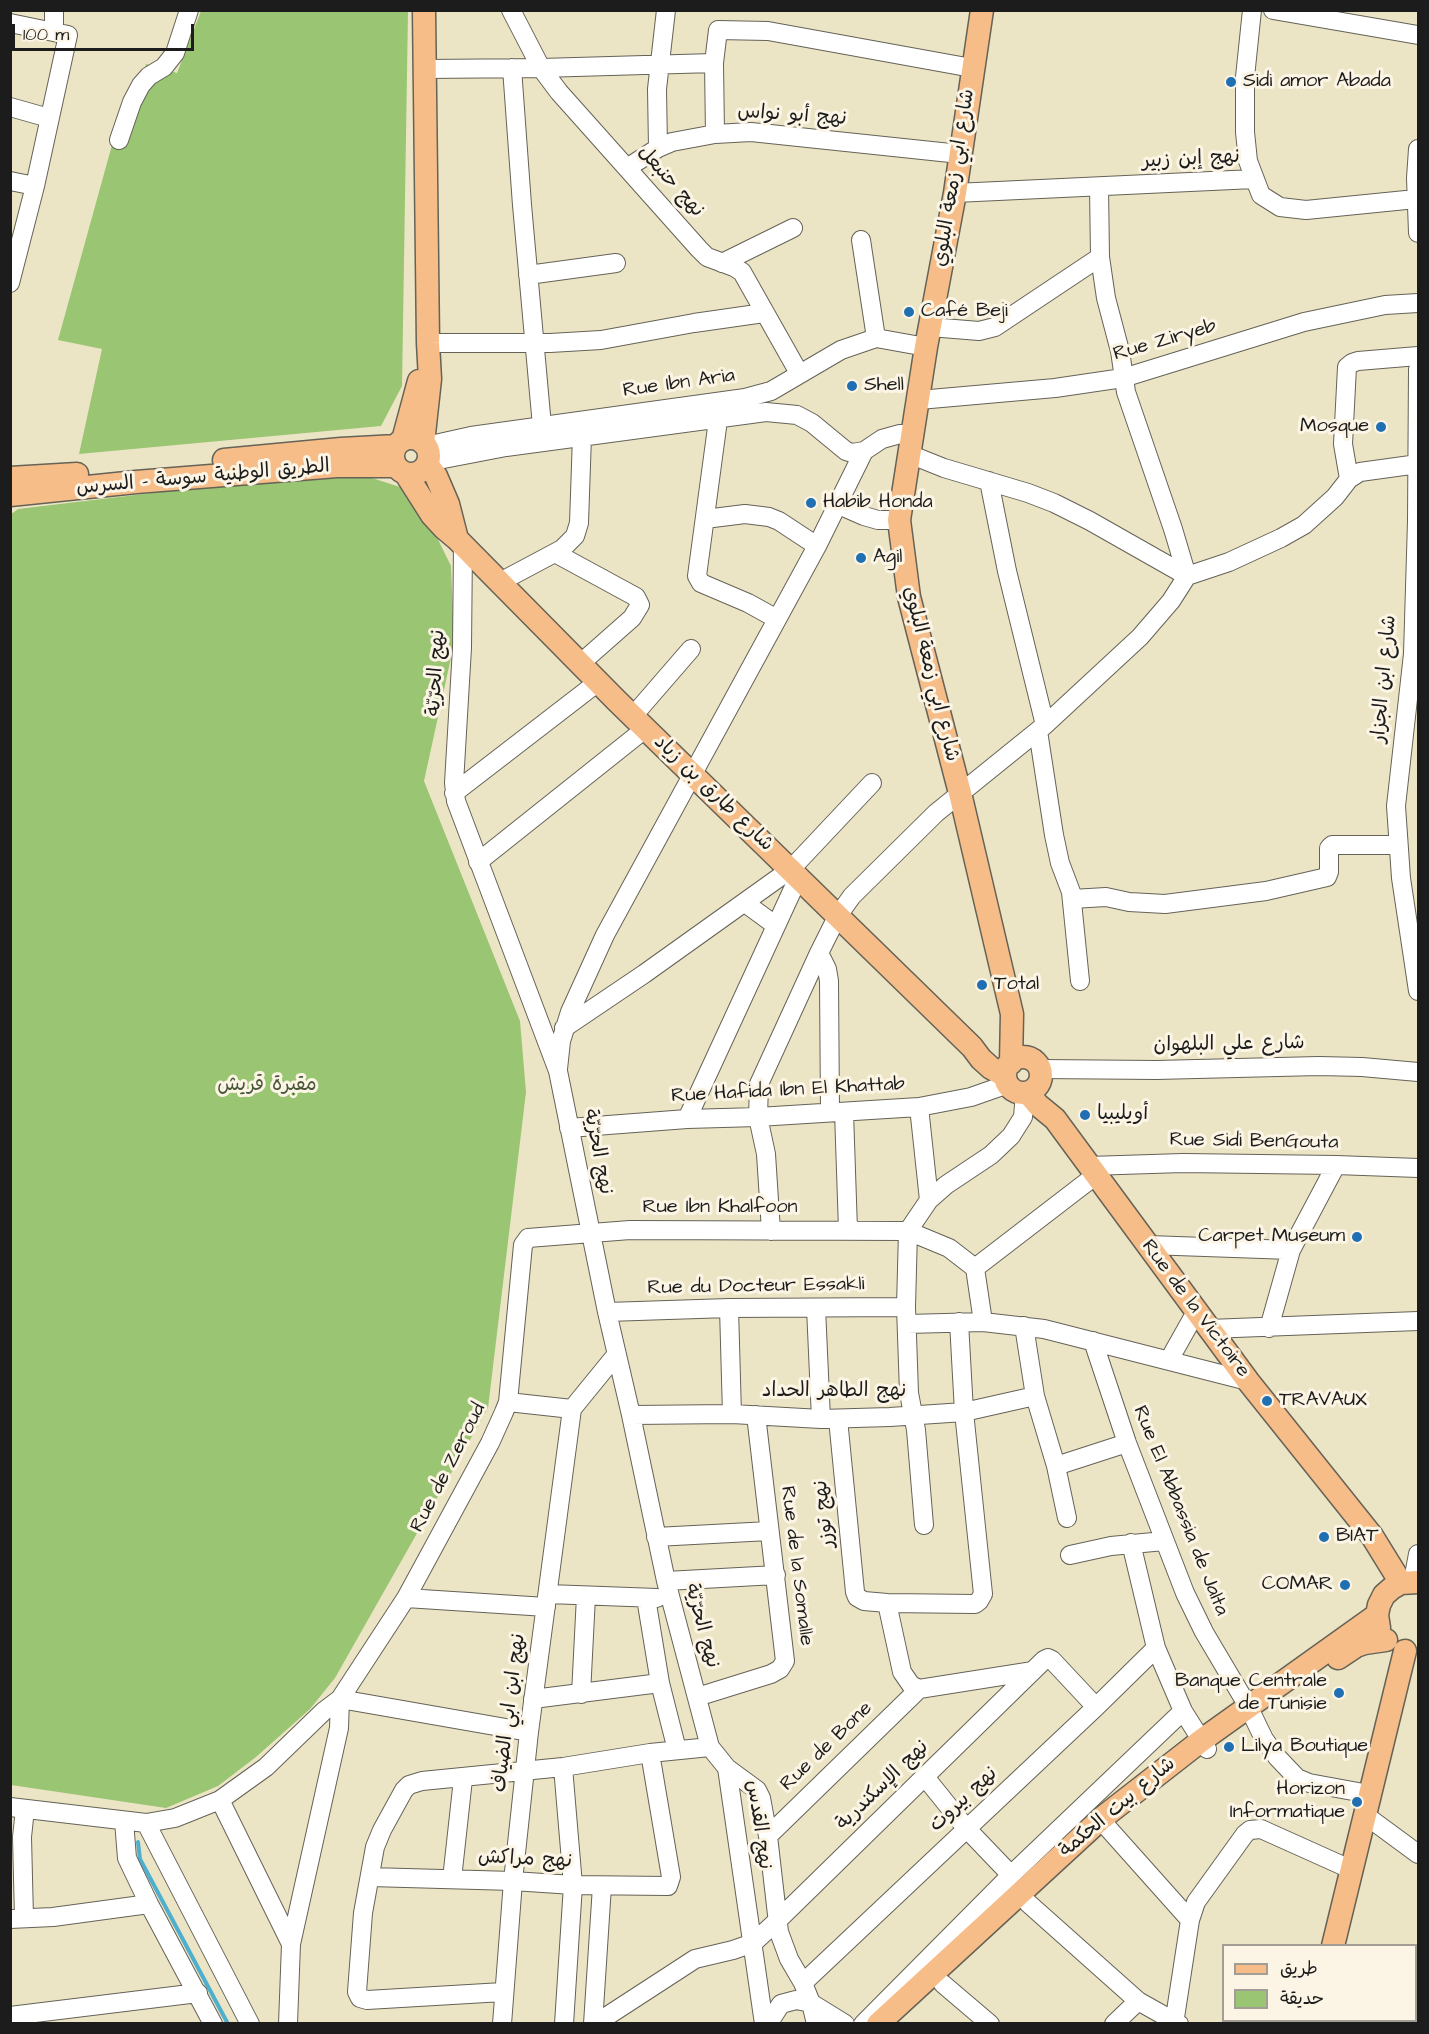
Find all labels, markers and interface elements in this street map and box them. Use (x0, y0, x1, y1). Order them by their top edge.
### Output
scale bar (15, 12, 196, 50)
text: 100 m (23, 22, 69, 47)
place label: Sidi amor Abada (1243, 70, 1391, 94)
marker: Sidi amor Abada (1224, 75, 1238, 89)
street label: شارع ابي زمعة البلوي (929, 87, 981, 269)
street label: نهج أبو نواس (737, 100, 847, 132)
street label: نهج حنبعل (632, 141, 708, 223)
street label: نهج إبن زبير (1141, 145, 1241, 175)
place label: Café Beji (921, 300, 1008, 324)
marker: Café Beji (902, 305, 916, 319)
street label: Rue Ziryeb (1111, 315, 1219, 367)
street label: Rue Ibn Aria (622, 364, 736, 404)
place label: Shell (864, 374, 904, 398)
marker: Shell (845, 379, 859, 393)
place label: Mosque (1300, 415, 1369, 439)
marker: Mosque (1374, 420, 1388, 434)
street label: الطريق الوطنية سوسة - السرس (75, 455, 331, 501)
place label: Habib Honda (823, 491, 933, 515)
marker: Habib Honda (804, 496, 818, 510)
place label: Agil (873, 546, 902, 570)
marker: Agil (854, 551, 868, 565)
street label: شارع ابي زمعة البلوي (897, 584, 963, 764)
street label: شارع ابن الجزار (1367, 614, 1403, 744)
street label: نهج الحرّيّة (423, 629, 451, 717)
street label: شارع طارق بن زياد (648, 731, 778, 857)
place label: Total (994, 973, 1039, 997)
marker: Total (975, 978, 989, 992)
street label: شارع علي البلهوان (1153, 1032, 1305, 1058)
street label: Rue Hafida Ibn El Khattab (671, 1073, 905, 1109)
park label: مقبرة قريش (217, 1074, 317, 1098)
place label: أويليبيا (1097, 1103, 1148, 1127)
street label: نهج الحرّيّة (577, 1107, 617, 1197)
marker: أويليبيا (1078, 1108, 1092, 1122)
street label: Rue Sidi BenGouta (1169, 1129, 1339, 1155)
street label: Rue Ibn Khalfoon (642, 1196, 798, 1220)
place label: Carpet Museum (1198, 1225, 1345, 1249)
marker: Carpet Museum (1350, 1230, 1364, 1244)
street label: Rue de la Victoire (1135, 1235, 1255, 1383)
street label: Rue du Docteur Essakli (647, 1273, 865, 1301)
street label: نهج الطاهر الحداد (762, 1380, 906, 1404)
place label: TRAVAUX (1279, 1389, 1367, 1413)
marker: TRAVAUX (1260, 1394, 1274, 1408)
street label: Rue de Zeroud (406, 1400, 492, 1536)
street label: Rue El Abbassia de Jalta (1127, 1403, 1233, 1619)
street label: نهج توزر (810, 1479, 840, 1549)
street label: Rue de la Somalle (774, 1485, 818, 1647)
place label: BIAT (1336, 1525, 1379, 1549)
marker: BIAT (1317, 1530, 1331, 1544)
place label: COMAR (1262, 1573, 1333, 1597)
marker: COMAR (1338, 1578, 1352, 1592)
street label: نهج الحرّيّة (678, 1581, 724, 1671)
street label: نهج ابن ابي الضياف (488, 1632, 532, 1794)
place label: Banque Centrale de Tunisie (1175, 1670, 1327, 1717)
marker: Banque Centrale de Tunisie (1332, 1686, 1346, 1700)
street label: Rue de Bone (776, 1697, 878, 1797)
place label: Lilya Boutique (1241, 1735, 1368, 1759)
street label: نهج الإسكندرية (832, 1736, 934, 1836)
marker: Lilya Boutique (1222, 1740, 1236, 1754)
street label: شارع بيت الحكمة (1055, 1753, 1181, 1863)
street label: نهج بيروت (925, 1762, 1003, 1838)
place label: Horizon Informatique (1230, 1778, 1345, 1825)
street label: نهج القدس (740, 1779, 776, 1871)
marker: Horizon Informatique (1350, 1795, 1364, 1809)
street label: نهج مراكش (477, 1846, 573, 1874)
legend (1222, 1944, 1417, 2022)
text: طريق (1280, 1956, 1318, 1981)
text: حديقة (1280, 1986, 1324, 2011)

